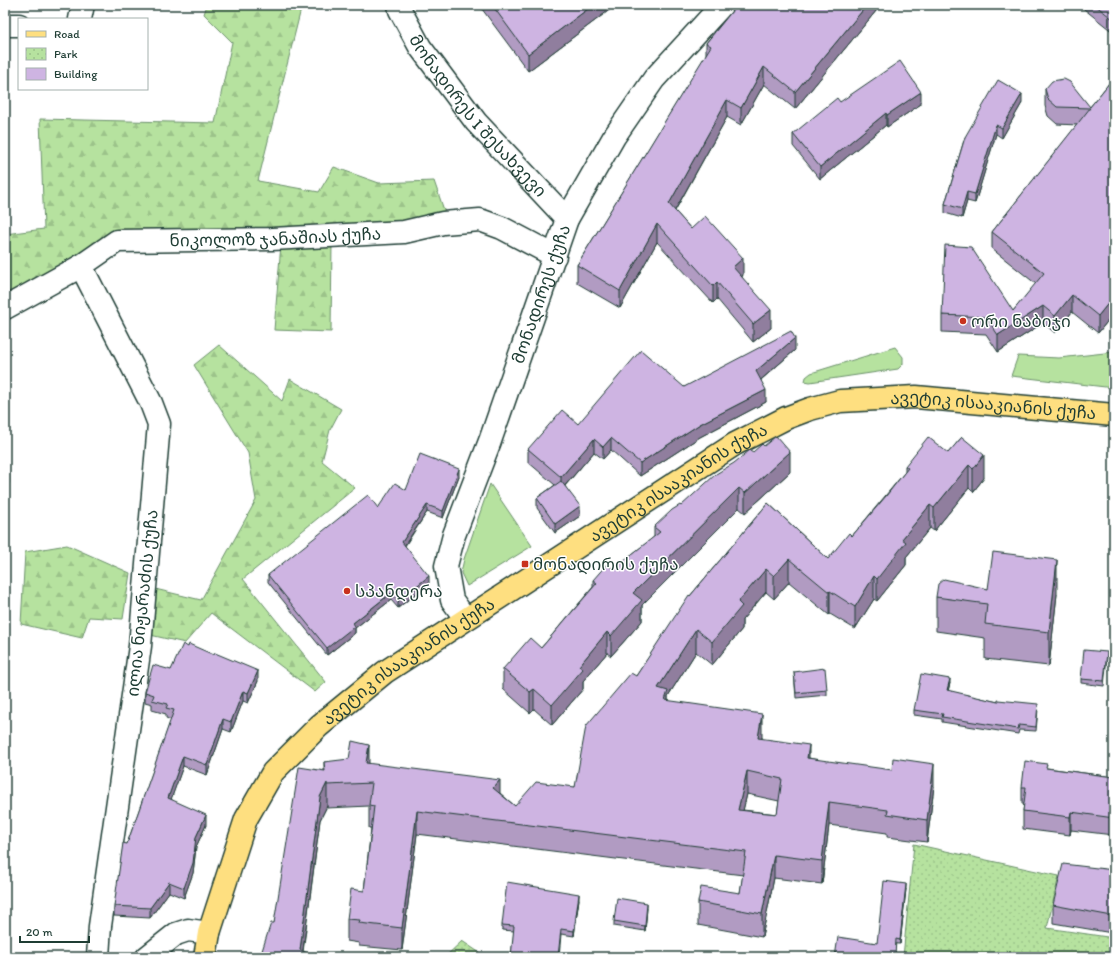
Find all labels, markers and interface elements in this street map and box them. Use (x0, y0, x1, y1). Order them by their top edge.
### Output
legend (18, 18, 148, 90)
text: Road (54, 27, 80, 41)
street label: მონადირეს I შესახვევი (405, 31, 551, 201)
text: Park (54, 47, 78, 61)
text: Building (54, 67, 98, 81)
street label: მონადირეს ქუჩა (508, 222, 574, 366)
street label: ნიკოლოზ ჯანაშიას ქუჩა (169, 223, 382, 251)
place label: ორი ნაბიჯი (971, 311, 1071, 331)
marker: ორი ნაბიჯი (958, 316, 968, 326)
street label: ავეტიკ ისააკიანის ქუჩა (890, 387, 1097, 423)
street label: ავეტიკ ისააკიანის ქუჩა (586, 419, 771, 546)
street label: ილია ნიჟარაძის ქუჩა (122, 509, 163, 698)
place label: მონადირის ქუჩა (533, 554, 679, 575)
marker: მონადირის ქუჩა (520, 559, 530, 569)
place label: სპანდერა (355, 581, 442, 602)
marker: სპანდერა (342, 586, 352, 596)
street label: ავეტიკ ისააკიანის ქუჩა (318, 593, 498, 729)
scale bar (20, 918, 89, 944)
text: 20 m (26, 925, 53, 939)

